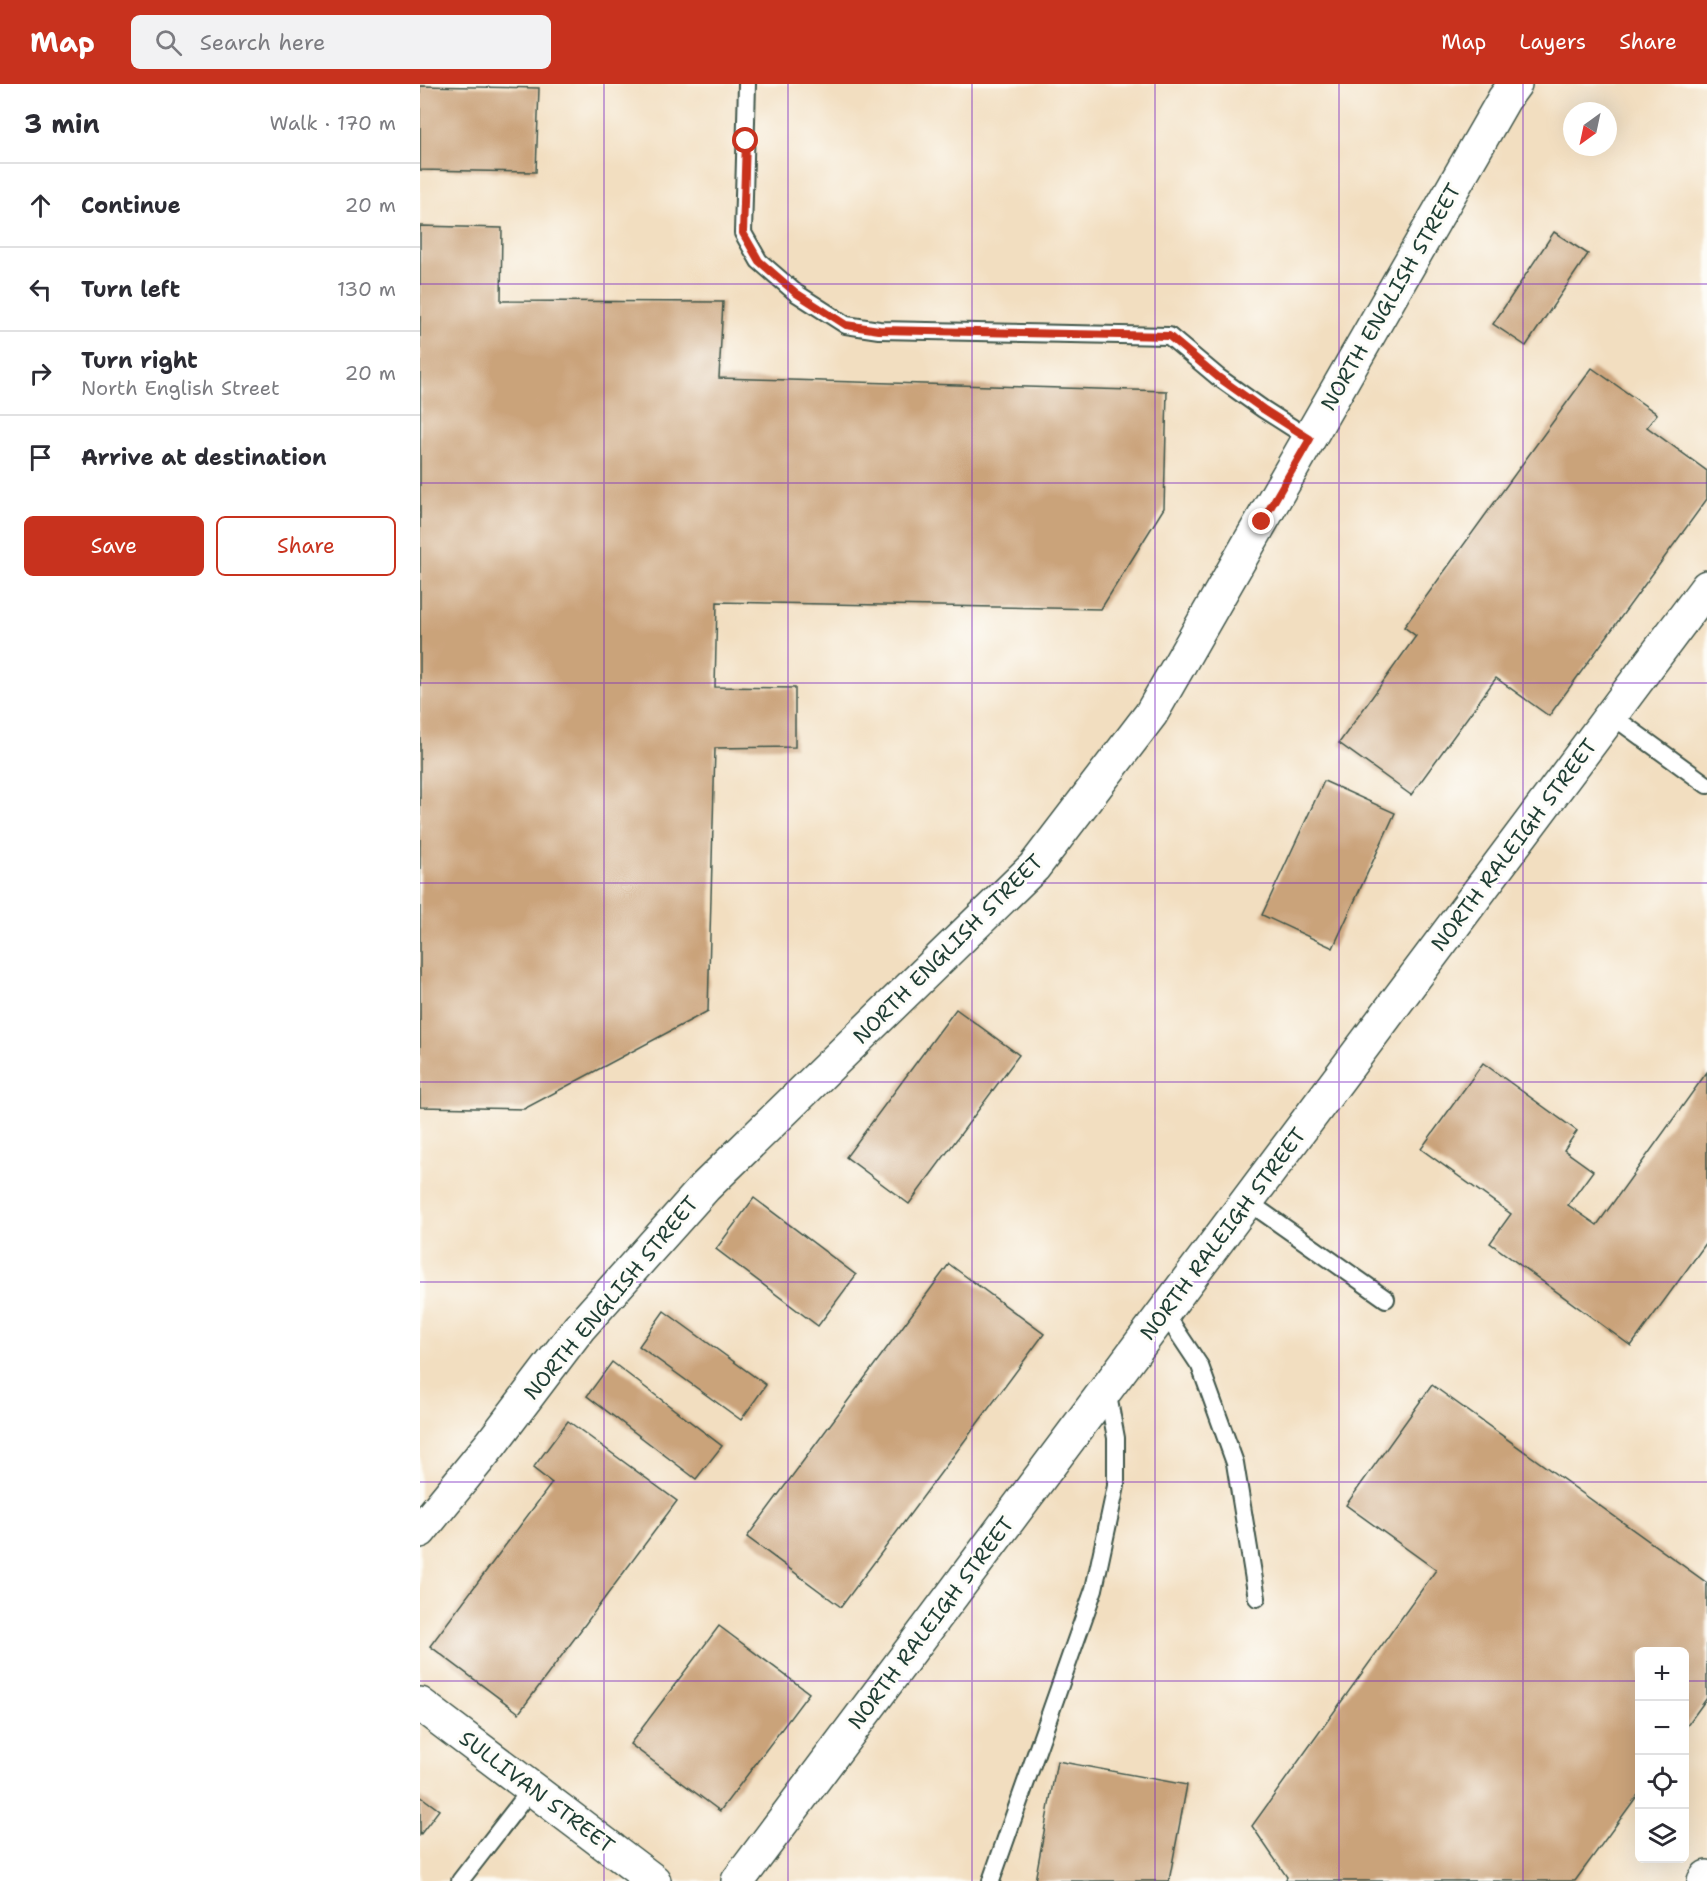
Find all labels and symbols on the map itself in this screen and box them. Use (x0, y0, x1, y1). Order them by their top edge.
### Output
north arrow (1563, 102, 1617, 156)
route start (732, 127, 758, 153)
street label: NORTH ENGLISH STREET (1314, 178, 1468, 416)
route end (1248, 508, 1274, 534)
street label: NORTH RALEIGH STREET (1425, 733, 1603, 957)
street label: NORTH ENGLISH STREET (847, 848, 1049, 1050)
street label: NORTH RALEIGH STREET (1134, 1122, 1312, 1346)
street label: NORTH ENGLISH STREET (517, 1190, 705, 1406)
street label: NORTH RALEIGH STREET (842, 1511, 1020, 1735)
street label: SULLIVAN STREET (454, 1724, 620, 1860)

